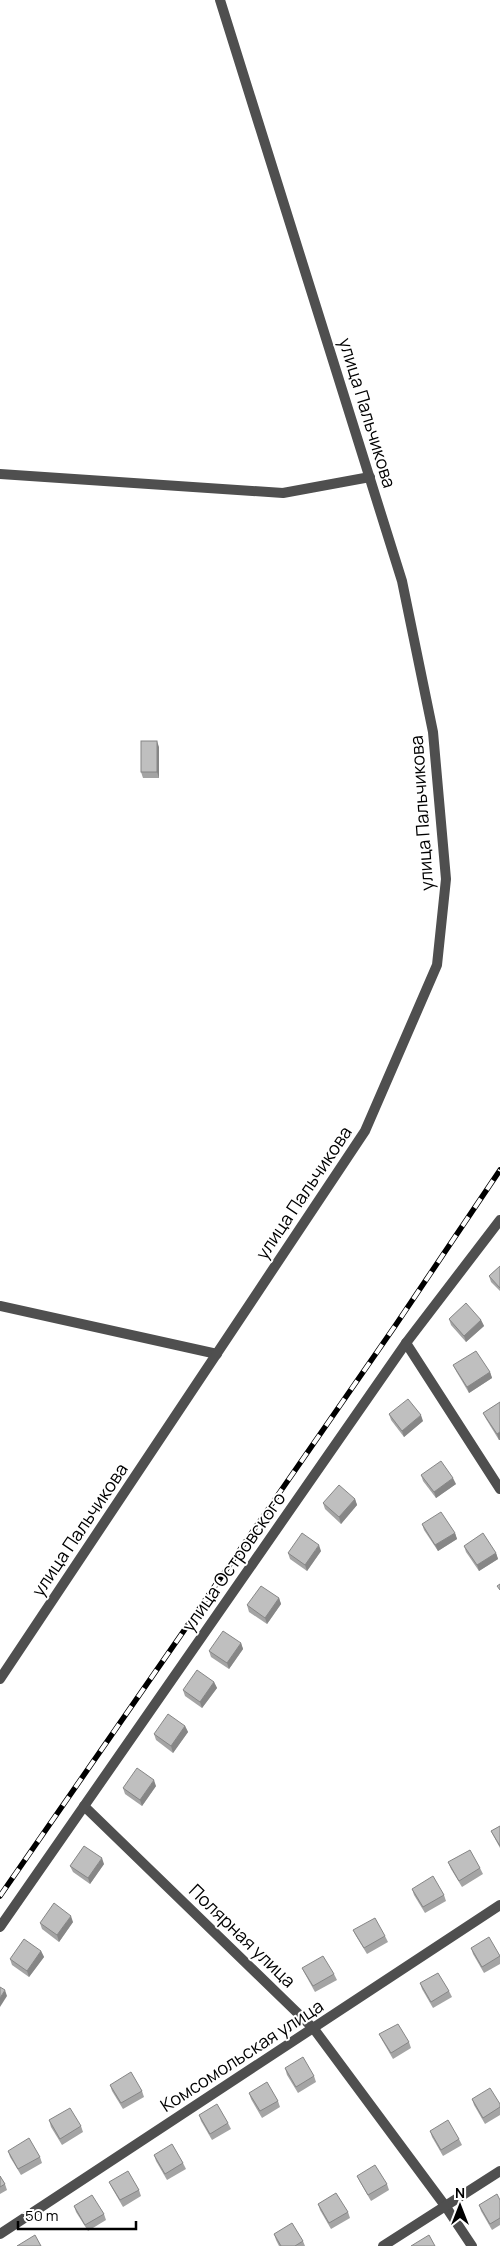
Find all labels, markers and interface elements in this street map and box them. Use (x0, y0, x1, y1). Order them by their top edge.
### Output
street label: улица Пальчикова (334, 335, 402, 491)
street label: улица Пальчикова (404, 735, 438, 892)
street label: улица Пальчикова (250, 1121, 357, 1264)
street label: улица Пальчикова (26, 1458, 133, 1601)
street label: улица Островского (176, 1487, 290, 1636)
street label: Полярная улица (184, 1878, 301, 1992)
street label: Комсомольская улица (155, 1993, 328, 2117)
north arrow (435, 2181, 485, 2231)
text: N (455, 2183, 465, 2202)
scale bar (18, 2198, 135, 2230)
text: 50 m (25, 2205, 59, 2226)

